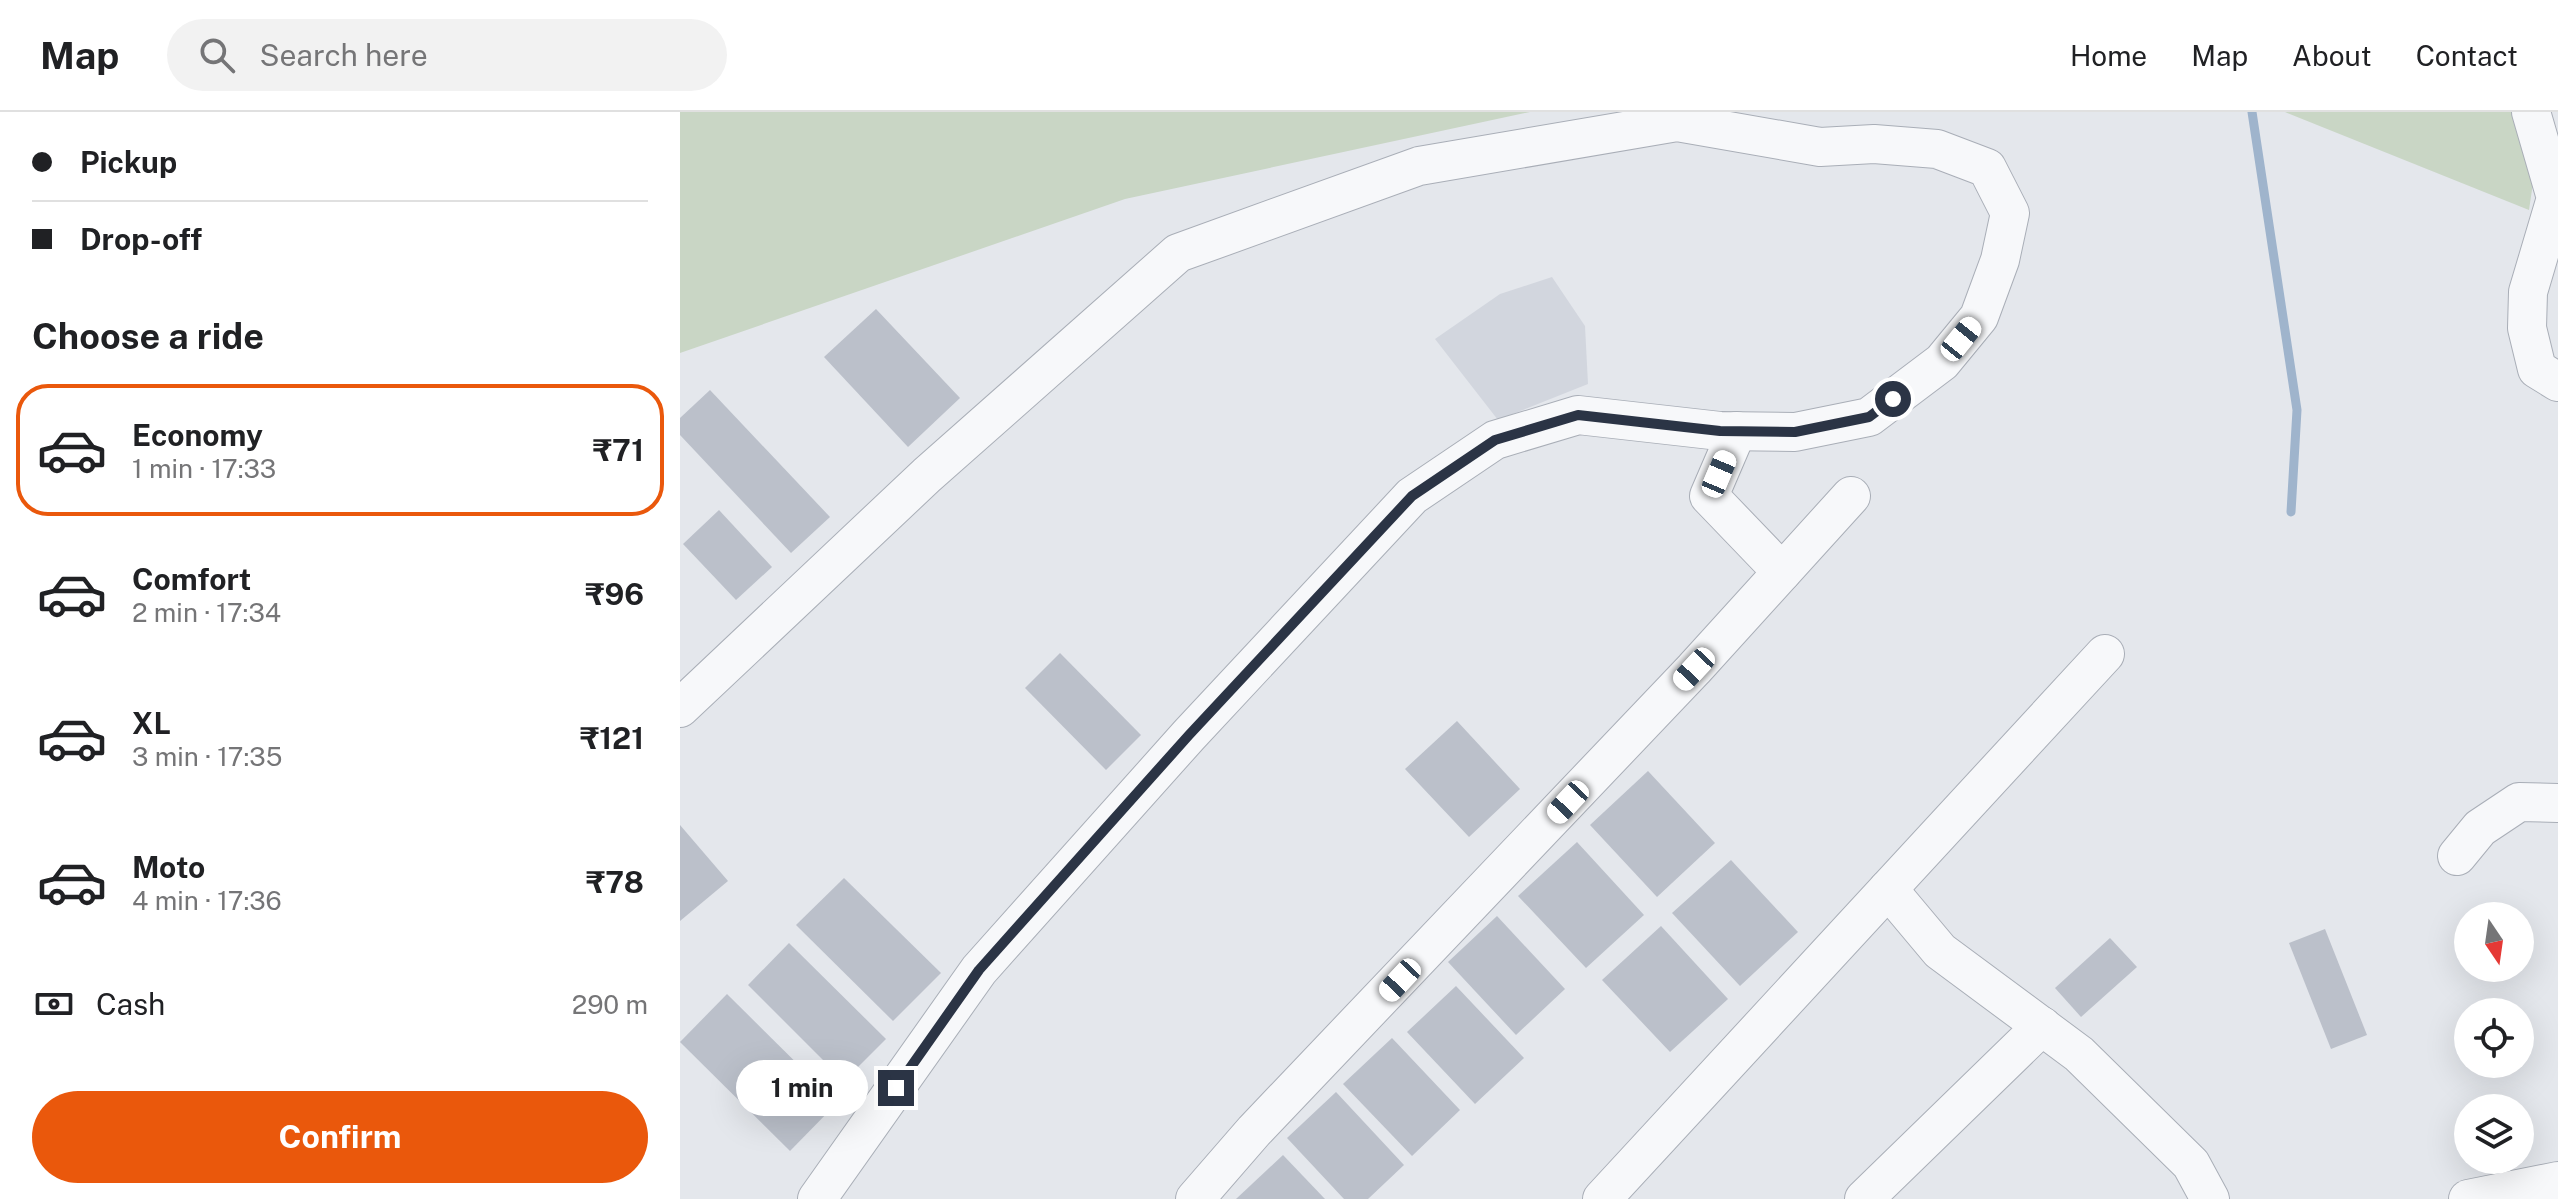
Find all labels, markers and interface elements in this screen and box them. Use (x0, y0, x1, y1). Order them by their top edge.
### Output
search box (167, 19, 727, 91)
text: Map (40, 33, 119, 78)
icon: search (195, 33, 239, 77)
text: Search here (259, 37, 428, 73)
text: Home (2070, 39, 2147, 72)
text: Map (2191, 39, 2248, 72)
text: About (2292, 39, 2372, 72)
text: Contact (2416, 39, 2518, 72)
text: Pickup (80, 144, 177, 180)
text: Drop-off (80, 221, 202, 257)
car (1937, 313, 1985, 365)
text: Choose a ride (32, 315, 264, 357)
route start (1875, 381, 1911, 417)
icon: car (36, 414, 108, 486)
text: Economy (132, 417, 263, 453)
text: ₹71 (593, 432, 644, 468)
car (1699, 447, 1739, 501)
text: 1 min · 17:33 (132, 453, 276, 484)
icon: car (36, 558, 108, 630)
text: Comfort (132, 561, 251, 597)
text: ₹96 (585, 576, 644, 612)
text: 2 min · 17:34 (132, 597, 281, 628)
car (1669, 643, 1719, 695)
icon: car (36, 702, 108, 774)
text: XL (132, 705, 171, 741)
text: ₹121 (580, 720, 644, 756)
text: 3 min · 17:35 (132, 741, 282, 772)
car (1543, 776, 1593, 828)
icon: car (36, 846, 108, 918)
text: Moto (132, 849, 205, 885)
text: ₹78 (586, 864, 644, 900)
text: 4 min · 17:36 (132, 885, 282, 916)
north arrow (2454, 902, 2534, 982)
map controls (2454, 902, 2534, 1174)
car (1375, 954, 1425, 1006)
icon: cash (32, 982, 76, 1026)
text: Cash (96, 986, 165, 1022)
text: 290 m (572, 989, 648, 1020)
button: locate (2454, 998, 2534, 1078)
callout: 1 min (736, 1060, 868, 1116)
route end (878, 1070, 914, 1106)
text: 1 min (771, 1072, 833, 1103)
button: Confirm (32, 1091, 648, 1183)
button: layers (2454, 1094, 2534, 1174)

